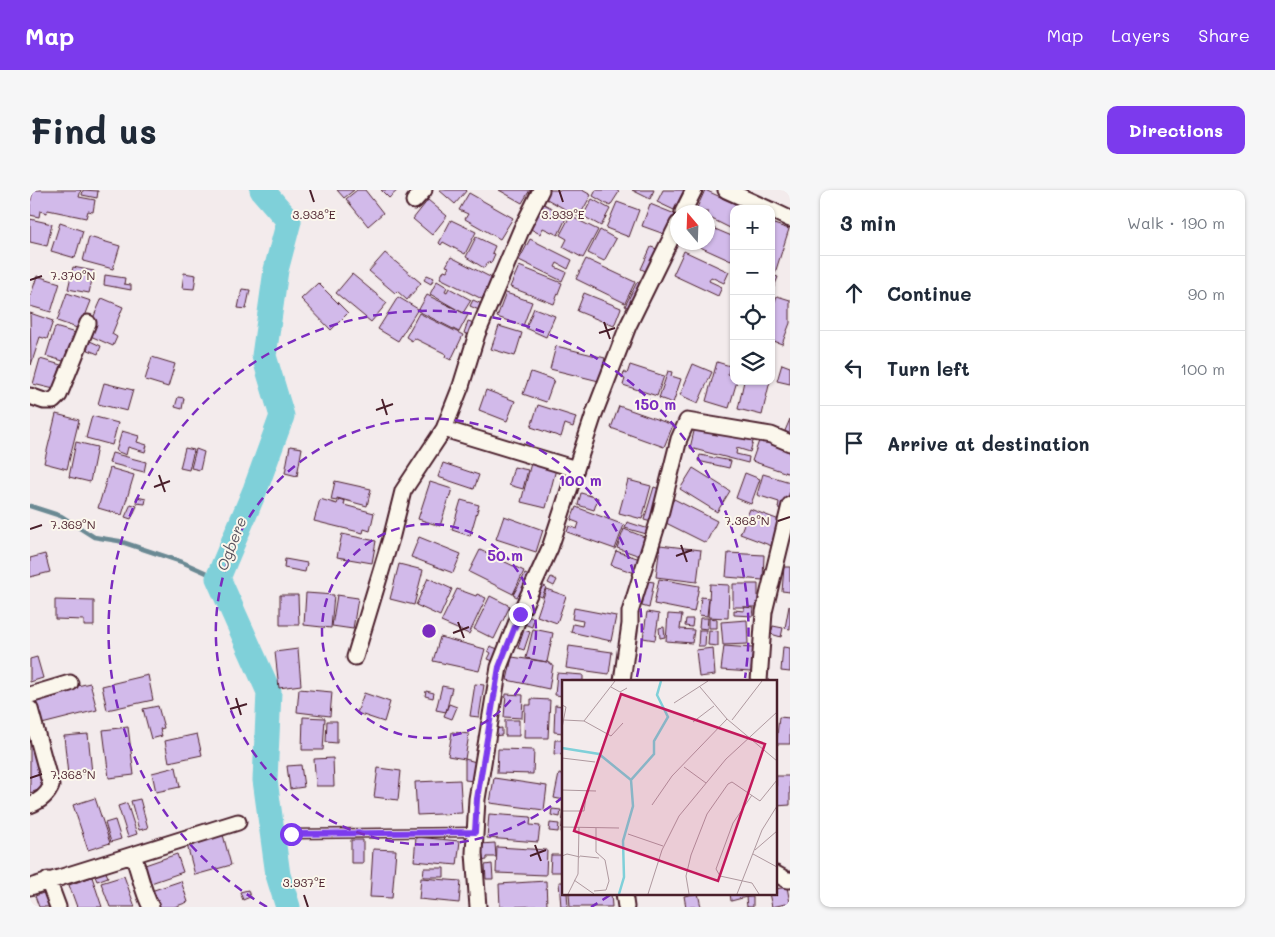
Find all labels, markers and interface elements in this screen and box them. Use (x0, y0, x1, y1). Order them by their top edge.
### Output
text: Map (25, 20, 74, 51)
text: Map (1047, 23, 1083, 47)
text: Layers (1111, 23, 1170, 47)
text: Share (1198, 23, 1250, 47)
button: Directions (1107, 106, 1245, 154)
text: Find us (30, 107, 157, 153)
north arrow (670, 205, 715, 250)
map controls (730, 205, 775, 385)
button: + (730, 205, 775, 250)
text: 3.938°E (292, 206, 336, 222)
text: 3.939°E (541, 206, 585, 222)
text: 3 min (840, 209, 896, 236)
text: Walk · 190 m (1127, 212, 1225, 233)
button: − (730, 250, 775, 295)
text: 7.370°N (51, 267, 95, 283)
icon: ahead (840, 279, 868, 307)
text: Continue (887, 281, 972, 306)
text: 90 m (1188, 283, 1225, 304)
button: locate (730, 295, 775, 340)
button: layers (730, 340, 775, 385)
icon: left (840, 354, 868, 382)
text: Turn left (887, 356, 970, 381)
text: 100 m (1180, 358, 1225, 379)
text: 150 m (634, 394, 676, 414)
icon: arrive (840, 429, 868, 457)
text: Arrive at destination (887, 431, 1090, 456)
text: 100 m (558, 470, 602, 490)
text: 7.368°N (724, 512, 770, 528)
water label: Ogbere (212, 514, 250, 573)
text: 7.369°N (50, 516, 96, 532)
text: 50 m (487, 545, 523, 565)
route end (509, 603, 532, 626)
centre of rings (420, 622, 438, 640)
inset map (562, 680, 778, 894)
text: 7.368°N (50, 766, 96, 782)
route start (280, 823, 303, 846)
text: 3.937°E (283, 874, 326, 890)

